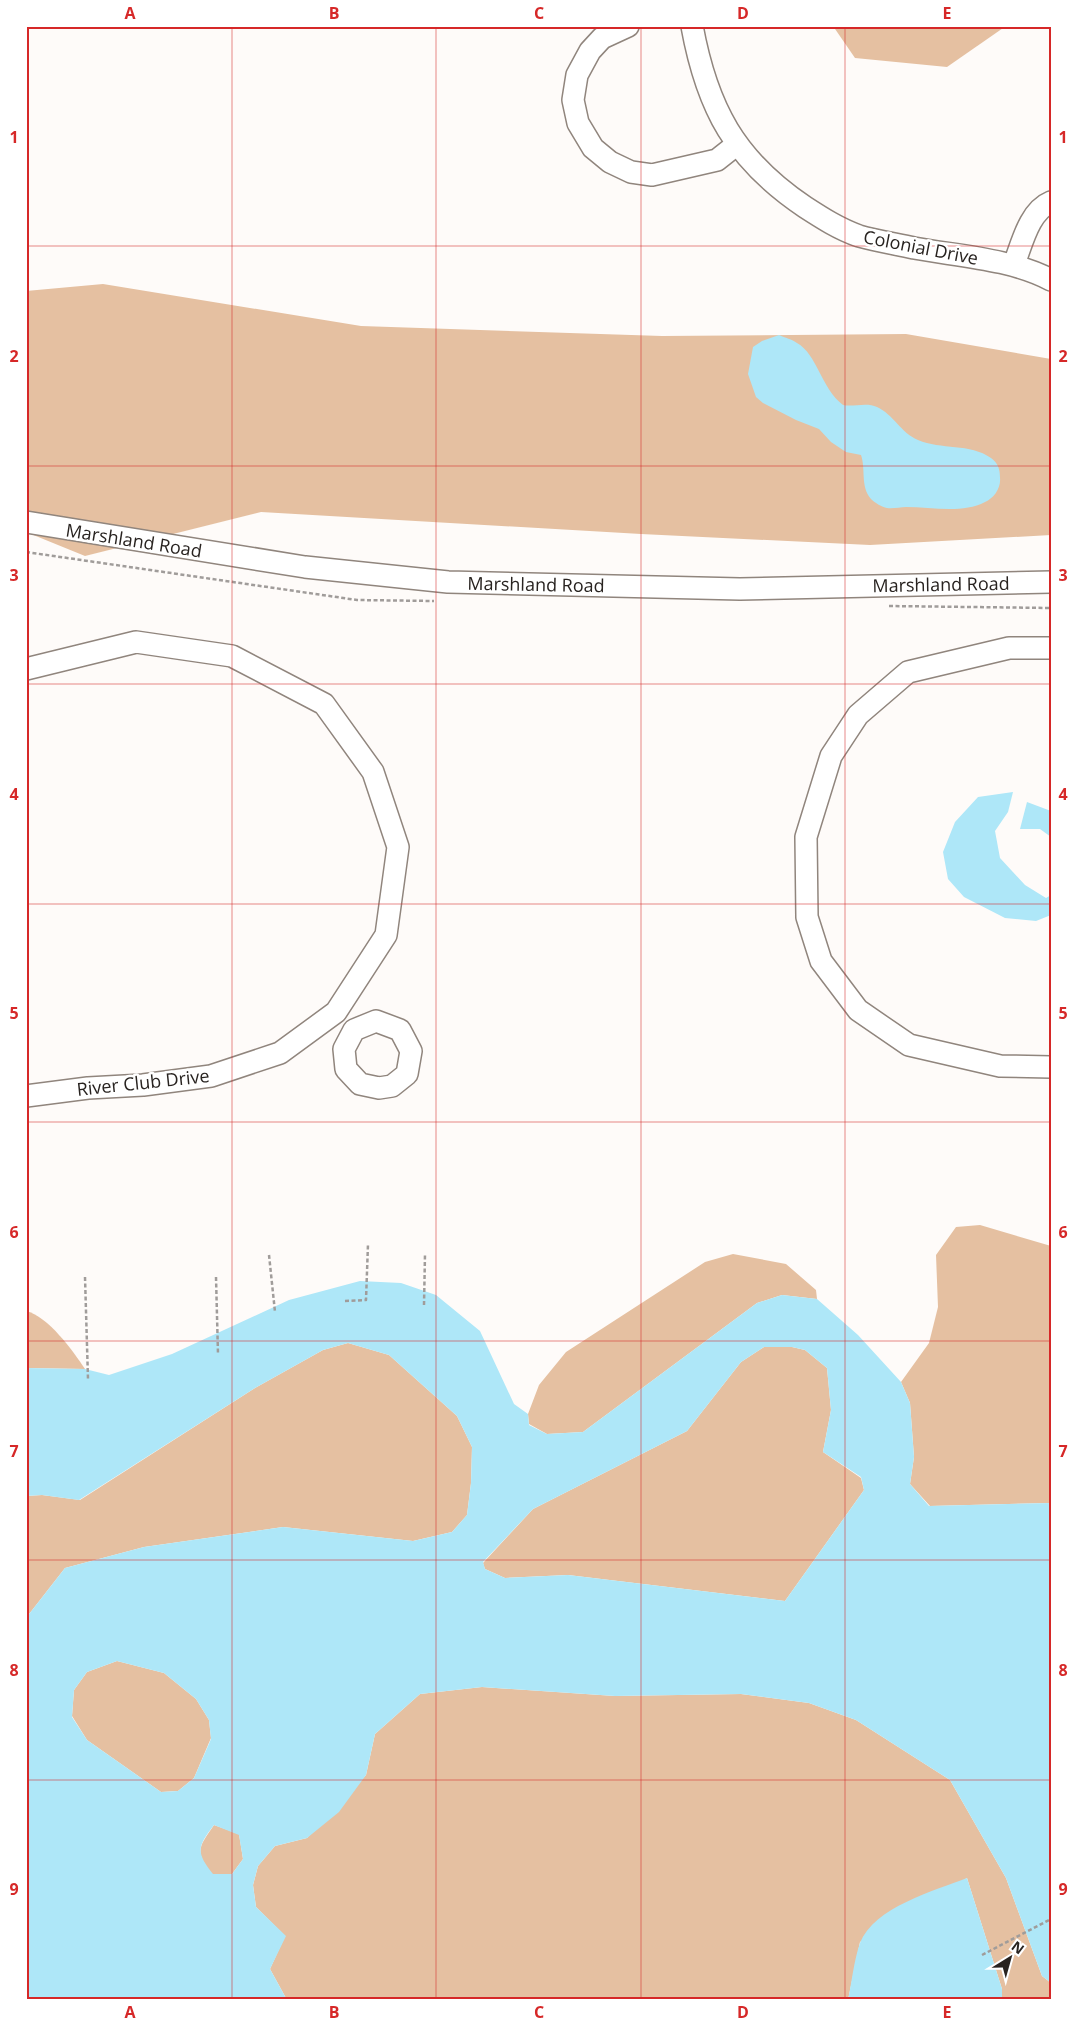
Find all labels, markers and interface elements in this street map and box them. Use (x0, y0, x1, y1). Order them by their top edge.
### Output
text: A (124, 2, 136, 24)
text: B (329, 2, 339, 24)
text: C (534, 2, 544, 24)
text: D (737, 2, 749, 24)
text: E (943, 2, 952, 24)
text: 1 (9, 126, 19, 148)
text: 1 (1058, 126, 1068, 148)
street label: Colonial Drive (862, 224, 980, 270)
text: 2 (9, 345, 19, 367)
text: 2 (1058, 345, 1068, 367)
street label: Marshland Road (64, 517, 204, 563)
text: 3 (9, 564, 19, 586)
text: 3 (1058, 564, 1068, 586)
street label: Marshland Road (467, 571, 605, 597)
street label: Marshland Road (872, 571, 1010, 597)
text: 4 (9, 783, 19, 805)
text: 4 (1058, 783, 1068, 805)
text: 5 (9, 1002, 19, 1024)
text: 5 (1058, 1002, 1068, 1024)
street label: River Club Drive (75, 1063, 211, 1101)
text: 6 (9, 1221, 19, 1243)
text: 6 (1058, 1221, 1068, 1243)
text: 7 (9, 1440, 19, 1462)
text: 7 (1058, 1440, 1068, 1462)
text: 8 (9, 1659, 19, 1681)
text: 8 (1058, 1659, 1068, 1681)
text: 9 (9, 1878, 19, 1900)
text: 9 (1058, 1878, 1068, 1900)
north arrow (984, 1934, 1034, 1984)
text: N (1008, 1936, 1028, 1958)
text: A (124, 2001, 136, 2023)
text: B (329, 2001, 339, 2023)
text: C (534, 2001, 544, 2023)
text: D (737, 2001, 749, 2023)
text: E (943, 2001, 952, 2023)

